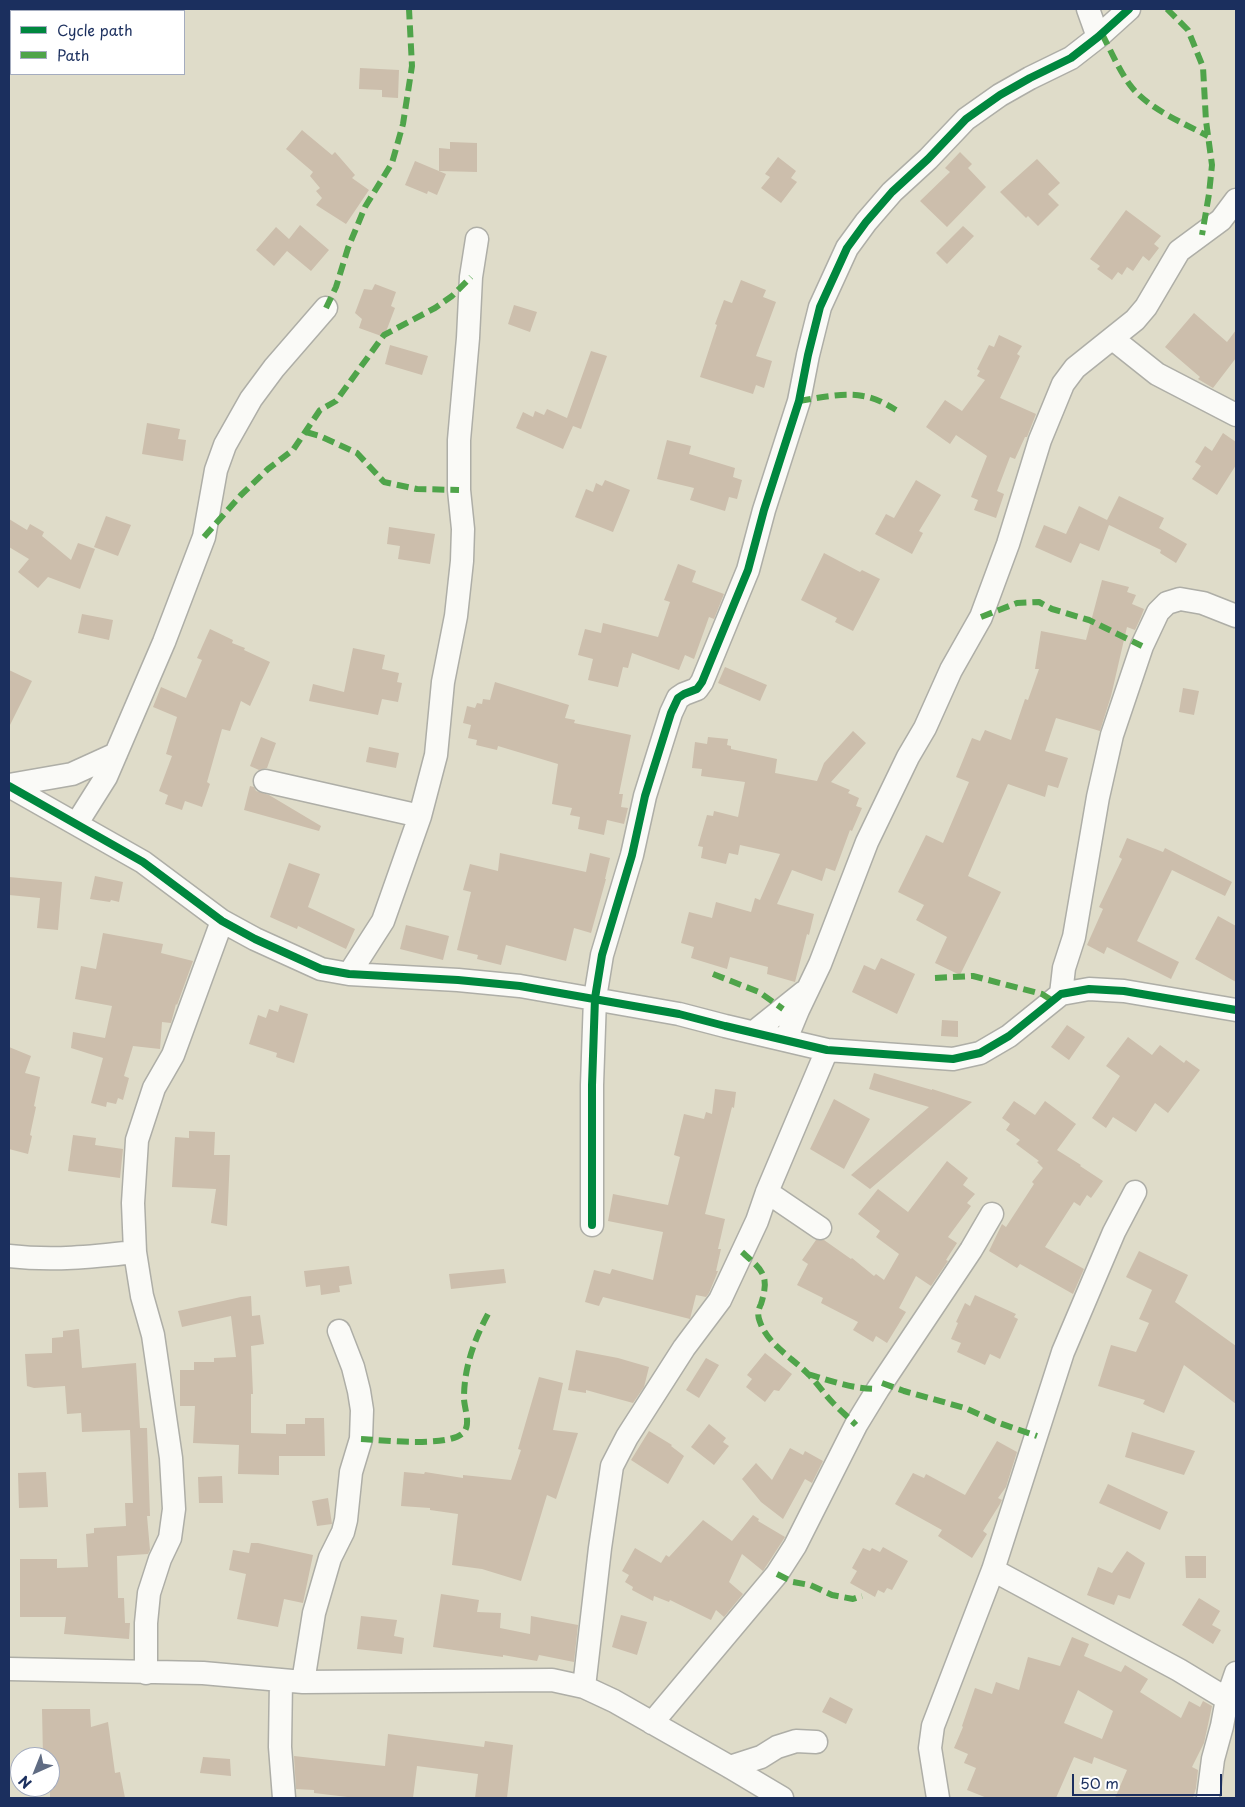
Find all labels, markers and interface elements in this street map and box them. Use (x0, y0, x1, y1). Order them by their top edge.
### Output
legend (10, 10, 185, 75)
text: Cycle path (57, 18, 133, 41)
text: Path (57, 43, 89, 66)
north arrow (10, 1747, 60, 1797)
scale bar (1075, 1764, 1225, 1796)
text: N (14, 1771, 36, 1794)
text: 50 m (1080, 1771, 1119, 1794)

